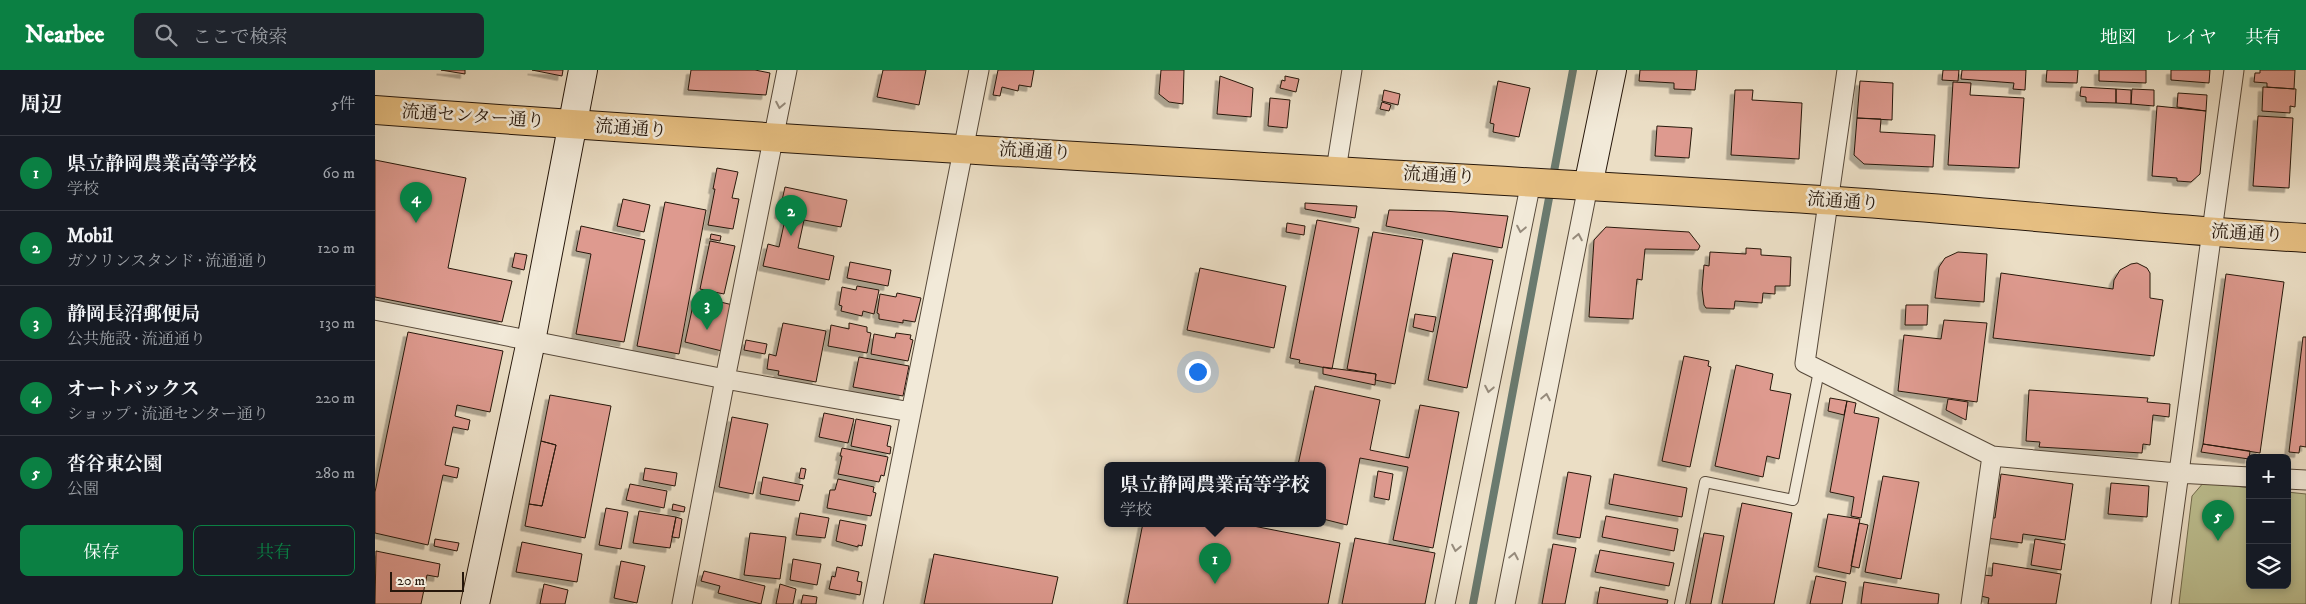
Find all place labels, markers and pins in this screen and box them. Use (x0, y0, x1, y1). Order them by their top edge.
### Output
pin: 4 (400, 182, 432, 223)
pin: 2 (775, 195, 807, 236)
pin: 3 (691, 289, 723, 330)
pin: 5 (2202, 500, 2234, 541)
pin: 1 (1199, 543, 1231, 584)

